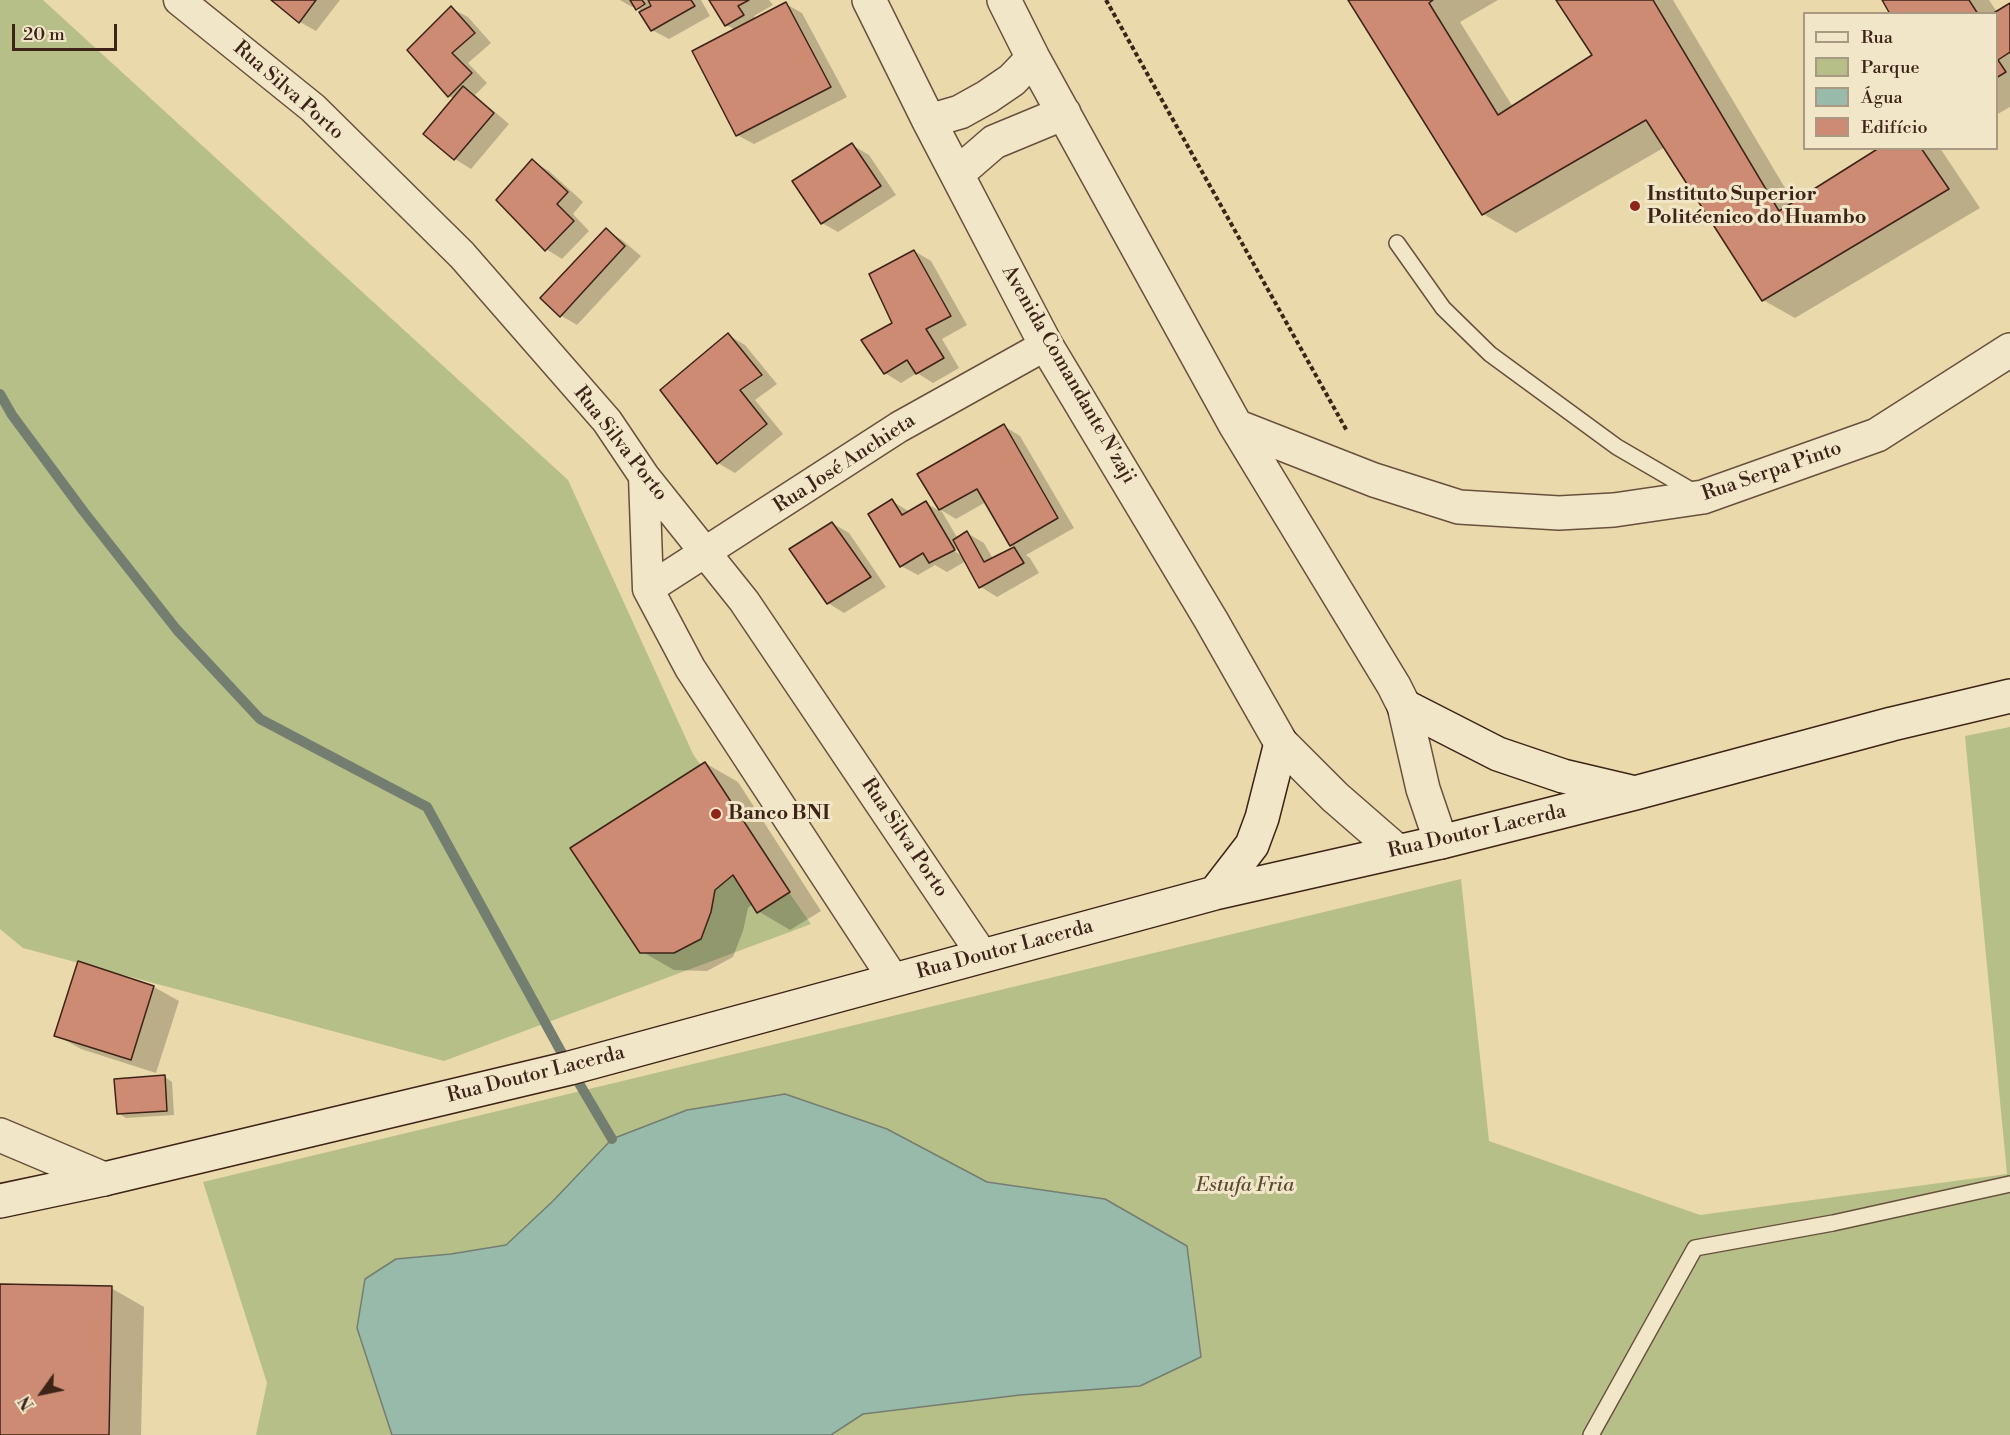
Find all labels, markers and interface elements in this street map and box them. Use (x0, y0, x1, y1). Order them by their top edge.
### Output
scale bar (15, 12, 120, 50)
legend (1803, 12, 1998, 150)
text: 20 m (23, 23, 65, 46)
text: Rua (1861, 26, 1893, 49)
street label: Rua Silva Porto (228, 36, 348, 146)
text: Parque (1861, 56, 1920, 79)
text: Água (1861, 86, 1903, 109)
text: Edifício (1861, 116, 1928, 139)
place label: Instituto Superior Politécnico do Huambo (1647, 183, 1867, 230)
marker: Instituto Superior Politécnico do Huambo (1628, 199, 1642, 213)
street label: Avenida Comandante N'zaji (996, 262, 1140, 488)
street label: Rua Silva Porto (568, 382, 672, 506)
street label: Rua José Anchieta (770, 409, 920, 519)
street label: Rua Serpa Pinto (1699, 437, 1845, 507)
street label: Rua Silva Porto (855, 774, 953, 902)
street label: Rua Doutor Lacerda (1386, 800, 1568, 864)
place label: Banco BNI (728, 802, 830, 826)
marker: Banco BNI (709, 807, 723, 821)
street label: Rua Doutor Lacerda (914, 915, 1096, 985)
street label: Rua Doutor Lacerda (445, 1041, 627, 1109)
park label: Estufa Fria (1196, 1174, 1294, 1198)
north arrow (12, 1363, 72, 1423)
text: N (15, 1392, 39, 1414)

